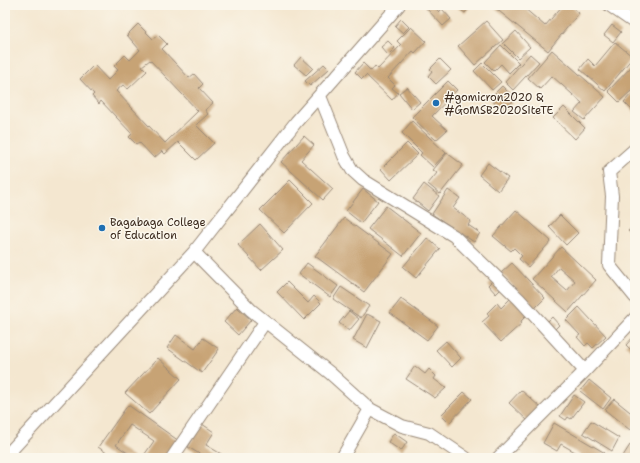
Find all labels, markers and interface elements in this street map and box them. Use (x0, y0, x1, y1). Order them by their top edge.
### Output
place label: #gomicron2020 & #GoMSB2020SiteTE (444, 90, 554, 118)
marker: #gomicron2020 & #GoMSB2020SiteTE (431, 98, 441, 108)
place label: Bagabaga College of Education (110, 215, 206, 243)
marker: Bagabaga College of Education (97, 223, 107, 233)

